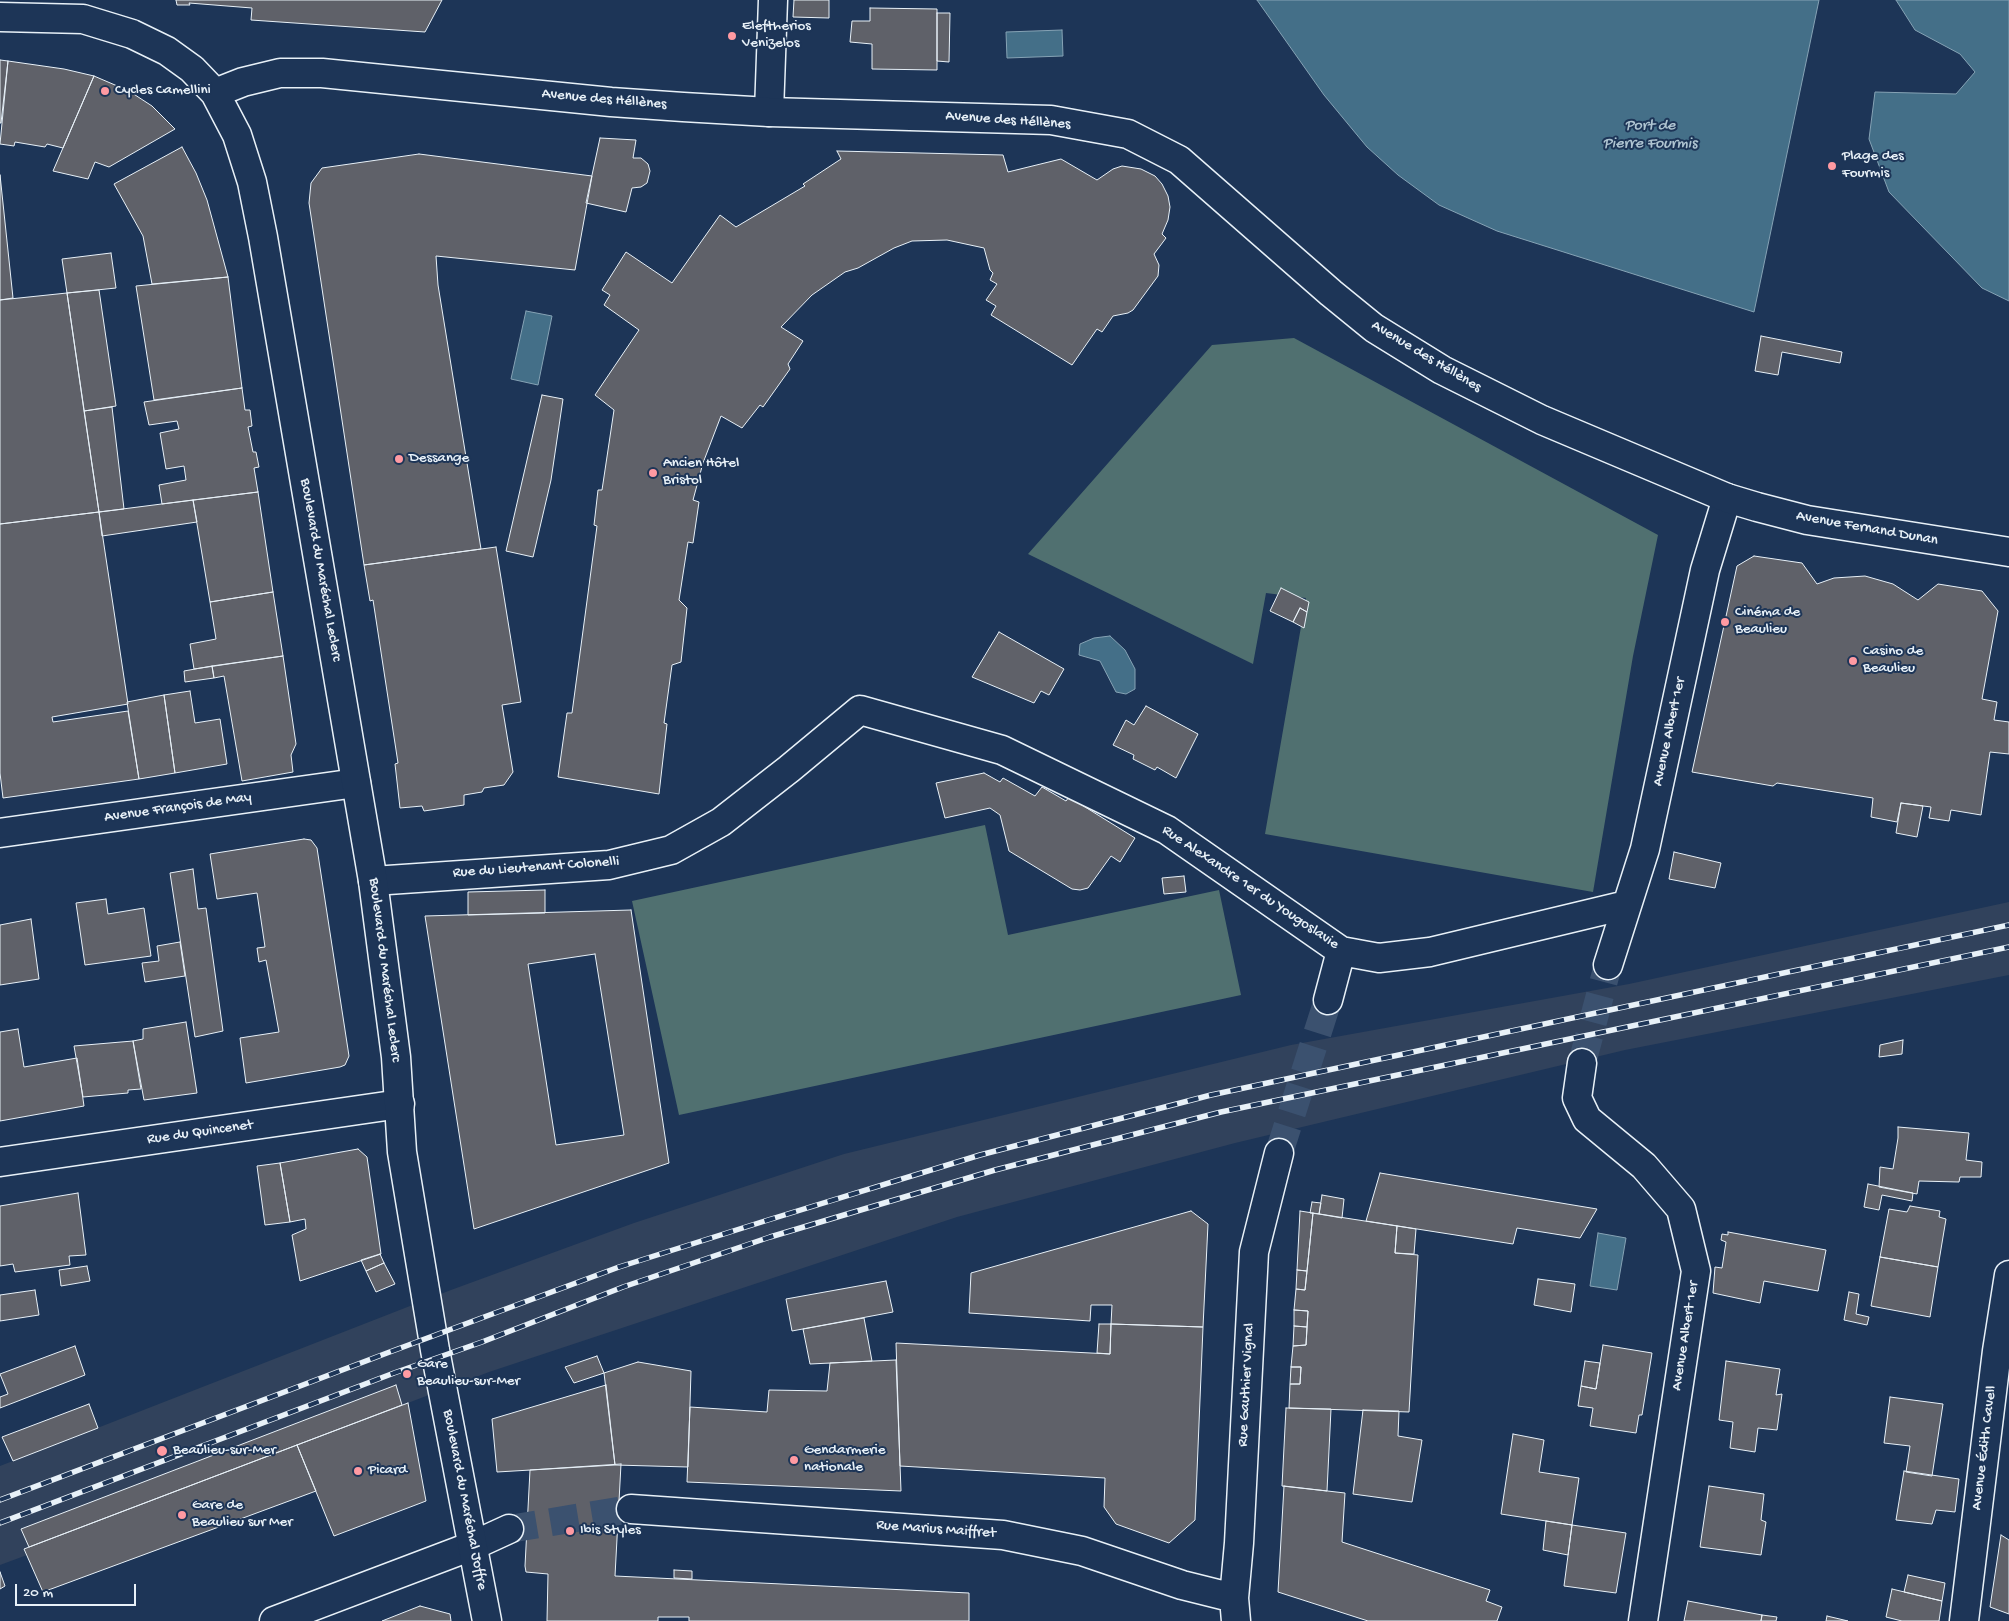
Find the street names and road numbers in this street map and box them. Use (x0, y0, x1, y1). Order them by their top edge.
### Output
street label: Avenue des Héllènes (541, 86, 667, 114)
street label: Avenue des Héllènes (945, 108, 1071, 134)
street label: Avenue des Héllènes (1368, 317, 1484, 397)
street label: Boulevard du Maréchal Leclerc (295, 477, 345, 663)
street label: Avenue Fernand Dunan (1795, 508, 1939, 550)
street label: Avenue Albert 1er (1650, 676, 1690, 788)
street label: Avenue François de May (103, 789, 253, 827)
street label: Rue Alexandre 1er du Yougoslavie (1158, 822, 1342, 954)
street label: Rue du Lieutenant Colonelli (452, 853, 620, 883)
street label: Boulevard du Maréchal Leclerc (364, 877, 404, 1063)
street label: Rue du Quincenet (146, 1117, 254, 1149)
street label: Avenue Albert 1er (1668, 1280, 1704, 1392)
street label: Rue Gauthier Vignal (1235, 1323, 1259, 1447)
street label: Avenue Édith Cavell (1968, 1385, 2002, 1511)
street label: Boulevard du Maréchal Joffre (438, 1408, 490, 1592)
street label: Rue Marius Maiffret (876, 1517, 996, 1543)

